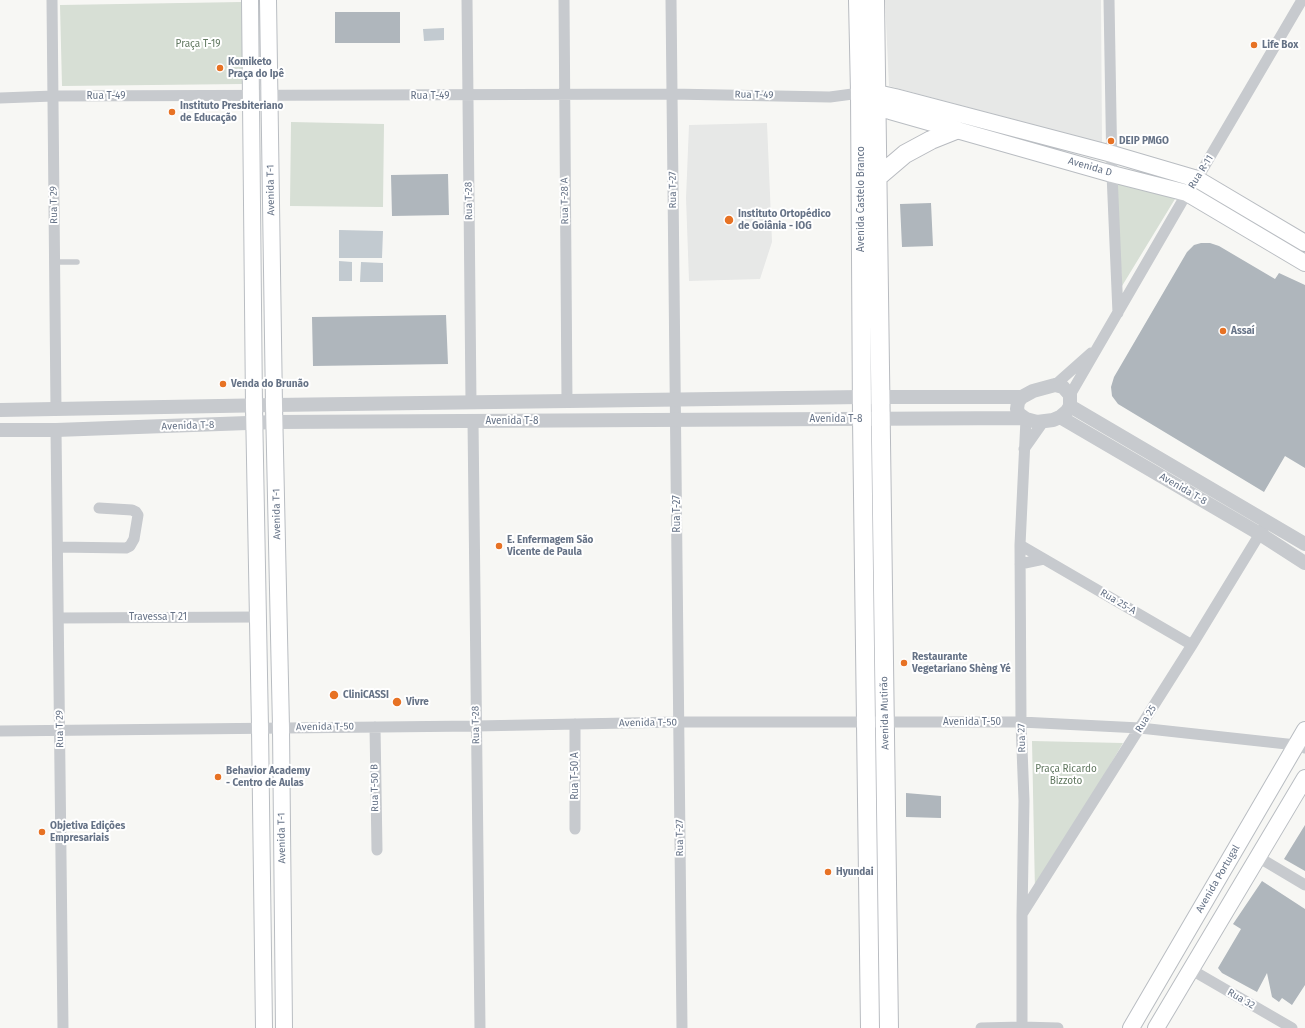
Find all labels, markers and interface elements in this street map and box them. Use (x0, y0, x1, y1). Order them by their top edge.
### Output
park label: Praça T-19 (176, 38, 220, 50)
place label: Life Box (1262, 39, 1298, 51)
marker: Life Box (1249, 40, 1259, 50)
place label: Komiketo Praça do Ipê (228, 56, 284, 80)
marker: Komiketo Praça do Ipê (215, 63, 225, 73)
street label: Rua T-49 (734, 89, 774, 101)
street label: Rua T-49 (87, 90, 125, 102)
street label: Rua T-49 (411, 90, 449, 102)
place label: Instituto Presbiteriano de Educação (180, 100, 283, 124)
marker: Instituto Presbiteriano de Educação (167, 107, 177, 117)
place label: DEIP PMGO (1119, 135, 1169, 147)
marker: DEIP PMGO (1106, 136, 1116, 146)
street label: Avenida Castelo Branco (855, 146, 867, 252)
street label: Rua R-11 (1186, 153, 1216, 191)
street label: Avenida D (1067, 155, 1113, 179)
street label: Avenida T-1 (265, 164, 277, 216)
street label: Rua T-27 (667, 171, 679, 209)
street label: Rua T-28 A (559, 177, 571, 225)
street label: Rua T-28 (463, 182, 475, 220)
street label: Rua T 29 (48, 186, 60, 224)
place label: Instituto Ortopédico de Goiânia - IOG (738, 208, 831, 232)
marker: Instituto Ortopédico de Goiânia - IOG (723, 214, 735, 226)
place label: Assaí (1231, 325, 1255, 337)
marker: Assaí (1218, 326, 1228, 336)
place label: Venda do Brunão (231, 378, 309, 390)
marker: Venda do Brunão (218, 379, 228, 389)
street label: Avenida T-8 (809, 413, 863, 425)
street label: Avenida T-8 (485, 415, 539, 427)
street label: Avenida T-8 (161, 419, 215, 433)
street label: Avenida T-8 (1157, 471, 1209, 507)
street label: Avenida T-1 (271, 488, 283, 540)
street label: Rua T-27 (671, 495, 683, 533)
place label: E. Enfermagem São Vicente de Paula (507, 534, 593, 558)
marker: E. Enfermagem São Vicente de Paula (494, 541, 504, 551)
street label: Rua 25-A (1098, 587, 1138, 617)
street label: Travessa T 21 (129, 611, 187, 623)
place label: Restaurante Vegetariano Shèng Yé (912, 651, 1011, 674)
marker: Restaurante Vegetariano Shèng Yé (899, 658, 909, 668)
street label: Avenida Mutirão (878, 676, 892, 750)
marker: CliniCASSI (328, 689, 340, 701)
place label: CliniCASSI (343, 689, 389, 701)
marker: Vivre (391, 696, 403, 708)
place label: Vivre (406, 696, 429, 708)
street label: Rua 25 (1133, 703, 1159, 735)
street label: Rua T-28 (470, 706, 482, 744)
street label: Rua T 29 (54, 710, 66, 748)
street label: Avenida T-50 (619, 716, 677, 730)
street label: Avenida T-50 (943, 716, 1001, 728)
street label: Avenida T-50 (296, 720, 354, 734)
street label: Rua 27 (1015, 723, 1029, 753)
street label: Rua T-50 A (569, 752, 581, 800)
park label: Praça Ricardo Bizzoto (1035, 763, 1097, 786)
street label: Rua T-50 B (369, 764, 381, 812)
place label: Behavior Academy - Centro de Aulas (226, 765, 310, 788)
marker: Behavior Academy - Centro de Aulas (213, 772, 223, 782)
street label: Avenida T-1 (276, 812, 288, 864)
street label: Rua T-27 (674, 819, 686, 857)
place label: Objetiva Edições Empresariais (50, 820, 125, 844)
marker: Objetiva Edições Empresariais (37, 827, 47, 837)
street label: Avenida Portugal (1194, 843, 1242, 915)
place label: Hyundai (836, 866, 874, 878)
marker: Hyundai (823, 867, 833, 877)
street label: Rua 32 (1225, 986, 1257, 1012)

